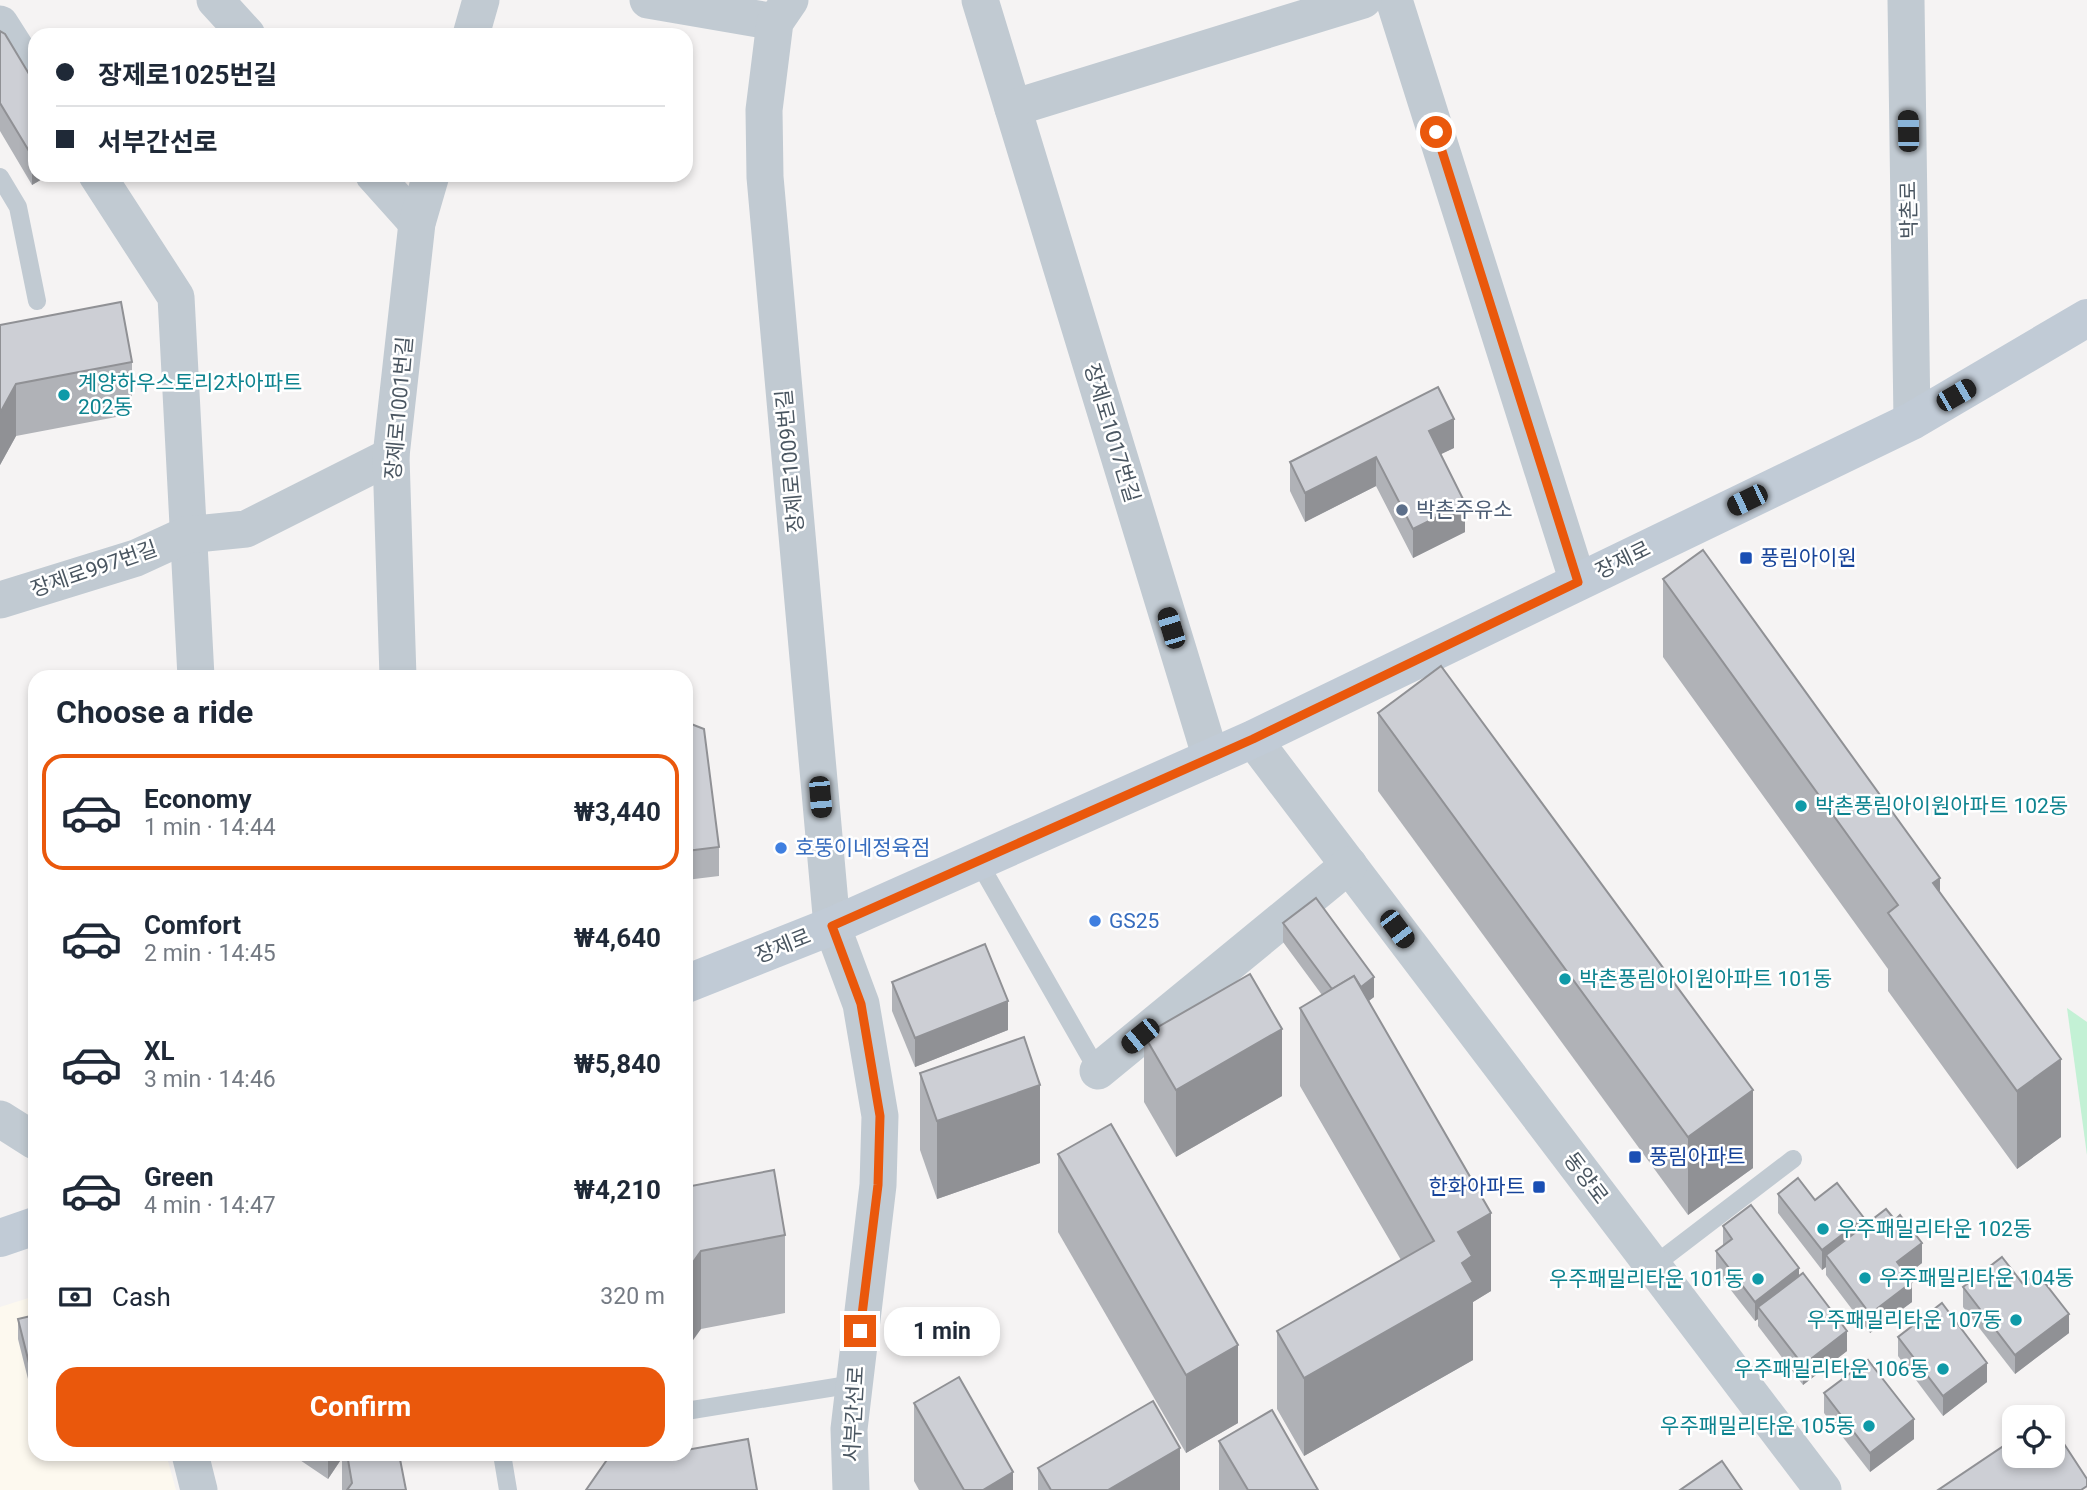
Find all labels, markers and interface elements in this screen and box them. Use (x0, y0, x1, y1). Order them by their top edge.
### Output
text: 장제로1025번길 (98, 60, 277, 90)
car (1898, 110, 1919, 152)
route start (1420, 116, 1452, 148)
text: 서부간선로 (98, 127, 218, 157)
street label: 박촌로 (1896, 181, 1922, 239)
street label: 장제로1001번길 (381, 335, 417, 481)
street label: 장제로1017번길 (1080, 361, 1144, 505)
place label: 계양하우스토리2차아파트 202동 (78, 371, 302, 419)
car (1933, 375, 1980, 415)
marker: 계양하우스토리2차아파트 202동 (56, 387, 72, 403)
street label: 장제로1009번길 (772, 388, 808, 534)
car (1724, 481, 1771, 519)
place label: 박촌주유소 (1416, 498, 1513, 522)
marker: 박촌주유소 (1394, 502, 1410, 518)
street label: 장제로997번길 (28, 536, 160, 602)
street label: 장제로 (1592, 537, 1654, 583)
place label: 풍림아이원 (1760, 546, 1857, 570)
marker: 풍림아이원 (1738, 550, 1754, 566)
car (1155, 605, 1188, 651)
text: Choose a ride (56, 693, 253, 731)
car (808, 775, 833, 819)
icon: car (60, 781, 123, 844)
text: Economy (144, 784, 251, 814)
place label: 박촌풍림아이원아파트 102동 (1815, 794, 2068, 818)
text: ₩3,440 (574, 797, 661, 827)
marker: 박촌풍림아이원아파트 102동 (1793, 798, 1809, 814)
text: 1 min · 14:44 (144, 814, 276, 841)
place label: 호뚱이네정육점 (795, 836, 930, 860)
marker: 호뚱이네정육점 (773, 840, 789, 856)
car (1376, 906, 1419, 952)
icon: car (60, 907, 123, 970)
place label: GS25 (1109, 909, 1159, 933)
text: Comfort (144, 910, 241, 940)
marker: GS25 (1087, 913, 1103, 929)
text: ₩4,640 (574, 923, 661, 953)
street label: 장제로 (752, 924, 814, 968)
text: 2 min · 14:45 (144, 940, 276, 967)
place label: 박촌풍림아이원아파트 101동 (1579, 967, 1832, 991)
marker: 박촌풍림아이원아파트 101동 (1557, 971, 1573, 987)
car (1118, 1015, 1163, 1057)
icon: car (60, 1033, 123, 1096)
text: XL (144, 1036, 175, 1066)
text: ₩5,840 (574, 1049, 661, 1079)
text: 3 min · 14:46 (144, 1066, 276, 1093)
place label: 풍림아파트 (1649, 1145, 1746, 1169)
street label: 동양로 (1559, 1148, 1613, 1208)
marker: 풍림아파트 (1627, 1149, 1643, 1165)
icon: car (60, 1159, 123, 1222)
text: Green (144, 1162, 214, 1192)
text: ₩4,210 (574, 1175, 661, 1205)
place label: 한화아파트 (1428, 1175, 1525, 1199)
marker: 한화아파트 (1531, 1179, 1547, 1195)
text: 4 min · 14:47 (144, 1192, 276, 1219)
place label: 우주패밀리타운 102동 (1837, 1217, 2032, 1241)
marker: 우주패밀리타운 102동 (1815, 1221, 1831, 1237)
place label: 우주패밀리타운 104동 (1879, 1266, 2074, 1290)
place label: 우주패밀리타운 101동 (1549, 1267, 1744, 1291)
marker: 우주패밀리타운 104동 (1857, 1270, 1873, 1286)
marker: 우주패밀리타운 101동 (1750, 1271, 1766, 1287)
icon: cash (56, 1278, 94, 1316)
text: Cash (112, 1282, 171, 1312)
text: 320 m (600, 1283, 665, 1310)
callout: 1 min (884, 1306, 1000, 1356)
place label: 우주패밀리타운 107동 (1807, 1308, 2002, 1332)
marker: 우주패밀리타운 107동 (2008, 1312, 2024, 1328)
route end (844, 1315, 876, 1347)
text: 1 min (913, 1318, 971, 1345)
place label: 우주패밀리타운 106동 (1734, 1357, 1929, 1381)
marker: 우주패밀리타운 106동 (1935, 1361, 1951, 1377)
street label: 서부간선로 (839, 1365, 869, 1463)
button: Confirm (56, 1367, 665, 1447)
map controls (2002, 1405, 2065, 1468)
button: locate (2002, 1405, 2065, 1468)
place label: 우주패밀리타운 105동 (1660, 1414, 1855, 1438)
marker: 우주패밀리타운 105동 (1861, 1418, 1877, 1434)

